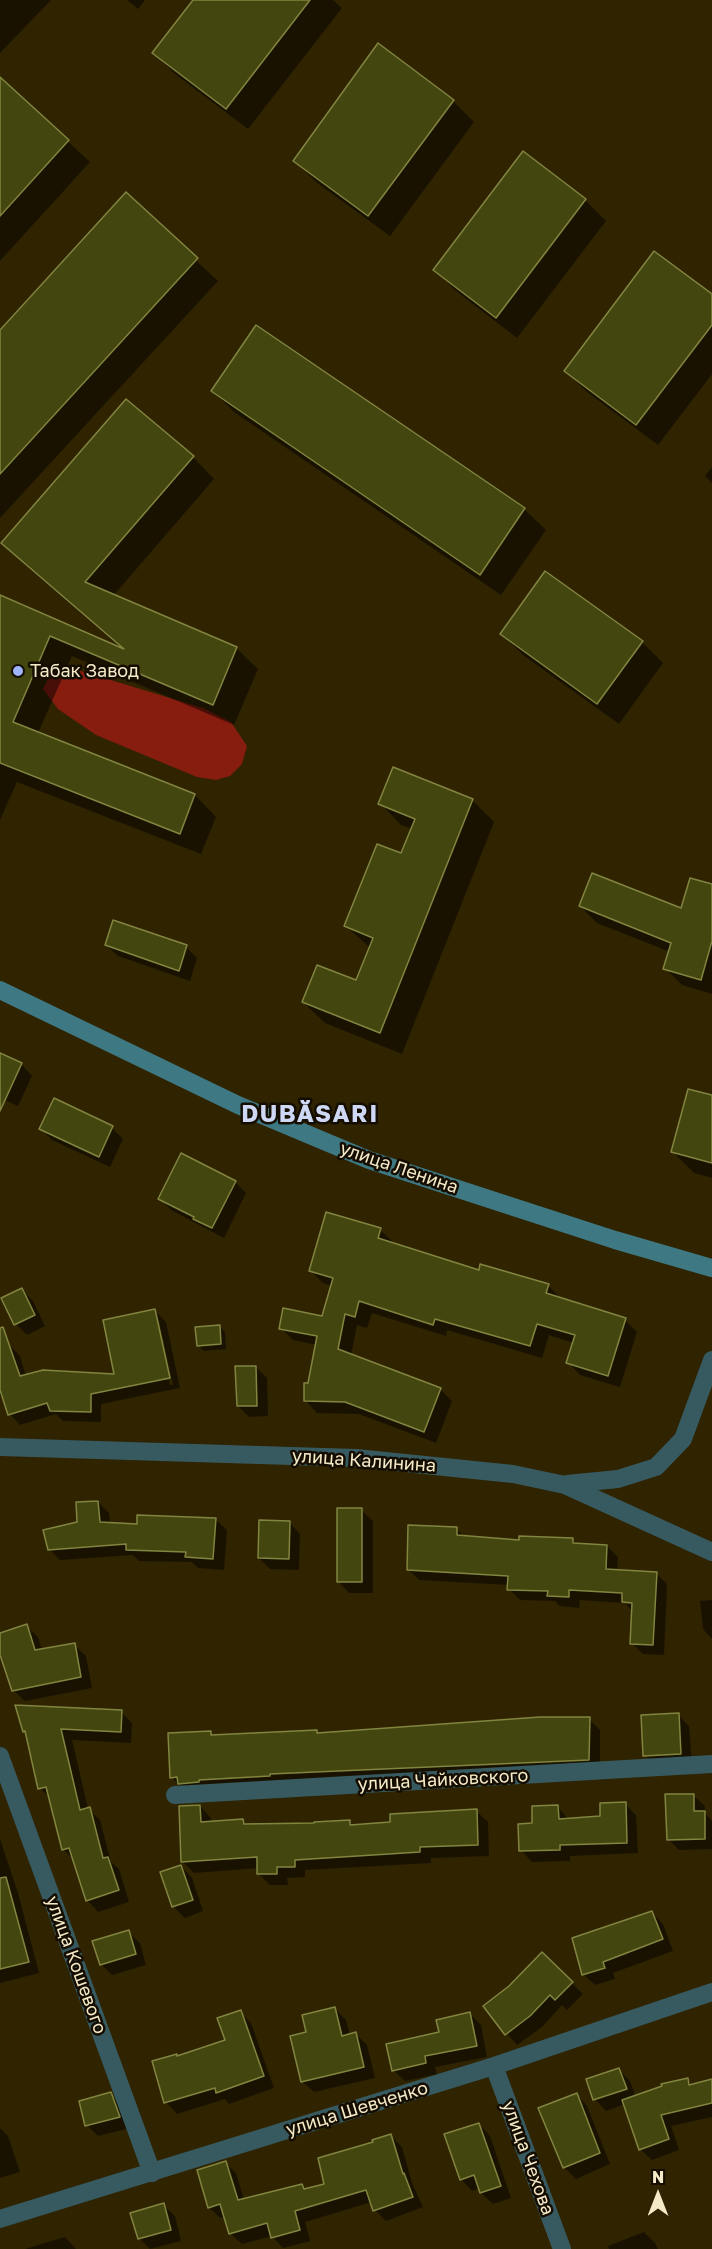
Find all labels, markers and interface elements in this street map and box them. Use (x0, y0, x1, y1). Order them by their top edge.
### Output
place label: Табак Завод (30, 660, 139, 682)
marker: Табак Завод (11, 664, 25, 678)
district label: DUBĂSARI (241, 1100, 379, 1128)
street label: улица Ленина (337, 1138, 461, 1198)
street label: улица Калинина (291, 1445, 437, 1477)
street label: улица Чайковского (357, 1765, 529, 1795)
street label: улица Кошевого (41, 1893, 111, 2037)
street label: улица Шевченко (283, 2077, 431, 2141)
street label: улица Чехова (497, 2098, 559, 2218)
north arrow (628, 2165, 688, 2225)
text: N (652, 2167, 664, 2187)

